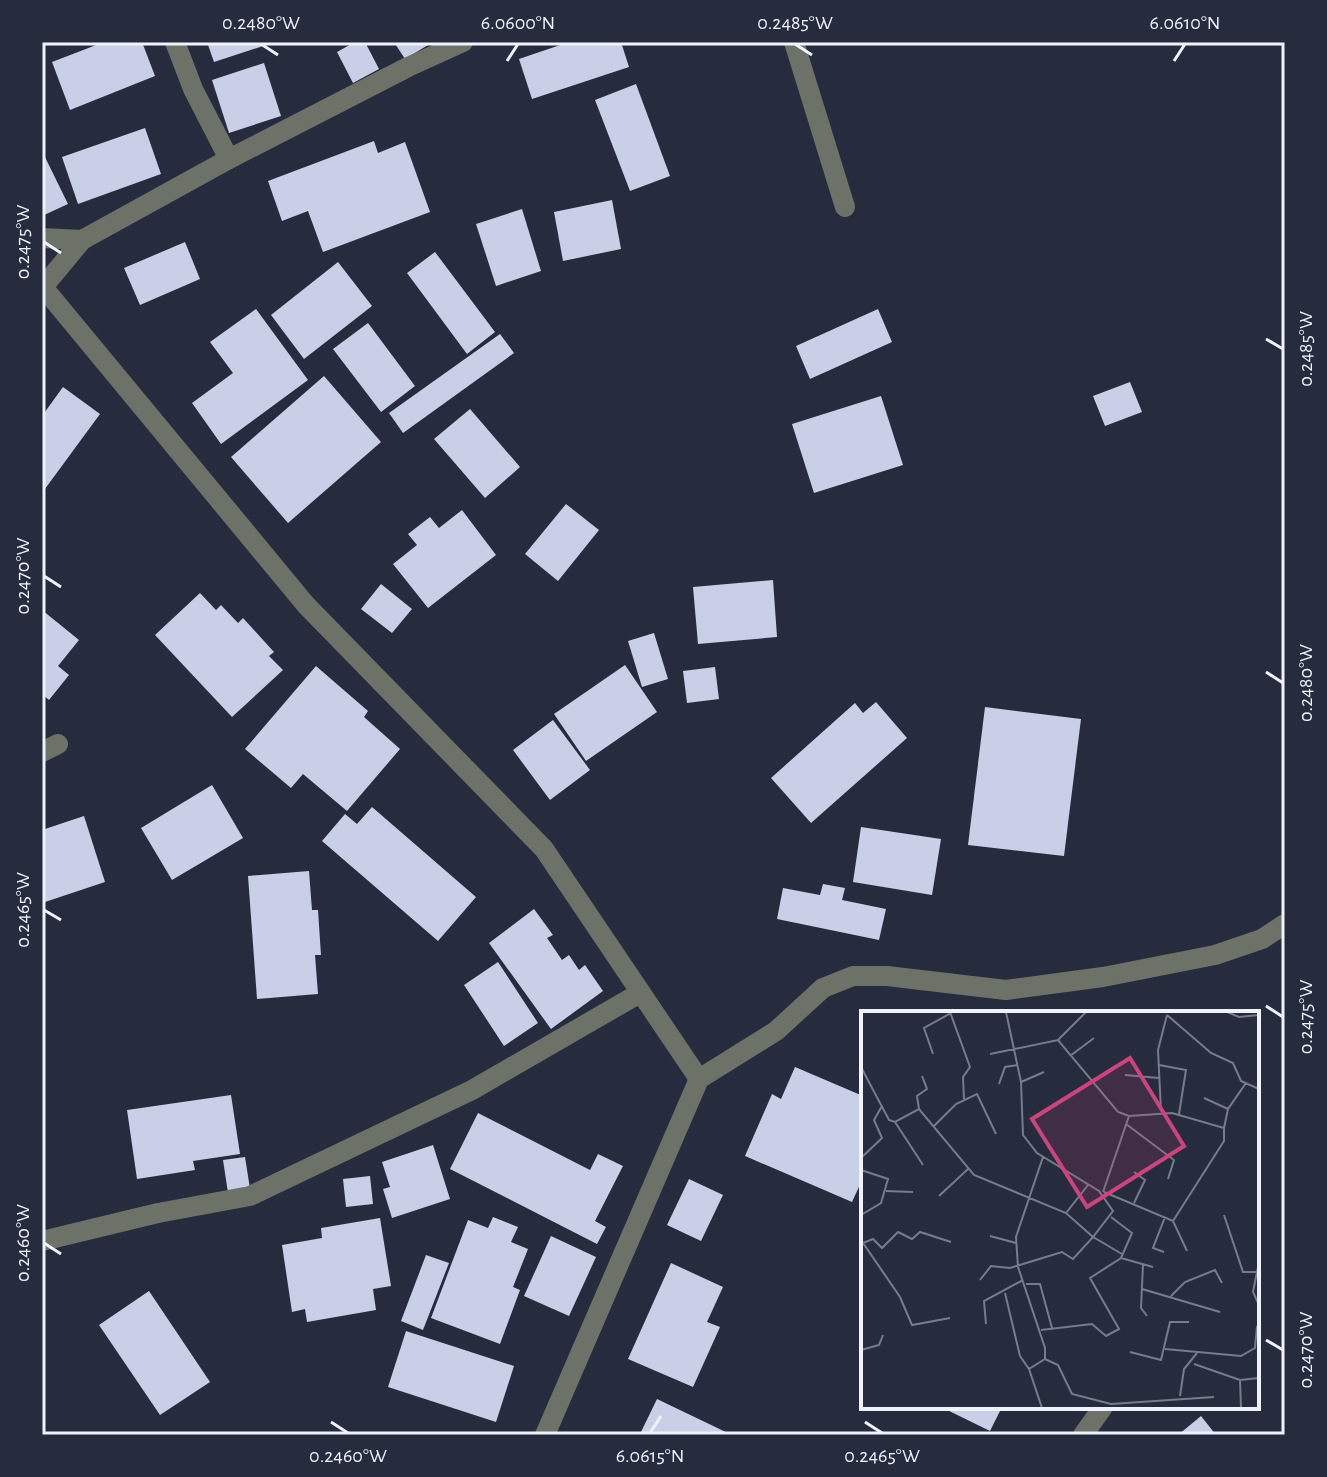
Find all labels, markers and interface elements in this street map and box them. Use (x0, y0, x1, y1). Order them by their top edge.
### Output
text: 0.2480°W (222, 13, 300, 33)
text: 6.0600°N (481, 13, 555, 33)
text: 0.2485°W (757, 13, 833, 33)
text: 6.0610°N (1150, 13, 1220, 33)
text: 0.2475°W (13, 205, 33, 279)
text: 0.2485°W (1296, 311, 1316, 387)
text: 0.2470°W (13, 537, 33, 614)
text: 0.2480°W (1296, 644, 1316, 722)
text: 0.2465°W (13, 872, 33, 948)
text: 0.2475°W (1296, 980, 1316, 1054)
inset map (861, 1011, 1259, 1409)
text: 0.2460°W (13, 1204, 33, 1282)
text: 0.2470°W (1296, 1311, 1316, 1388)
text: 0.2460°W (309, 1446, 387, 1466)
text: 6.0615°N (616, 1446, 684, 1466)
text: 0.2465°W (844, 1446, 920, 1466)

